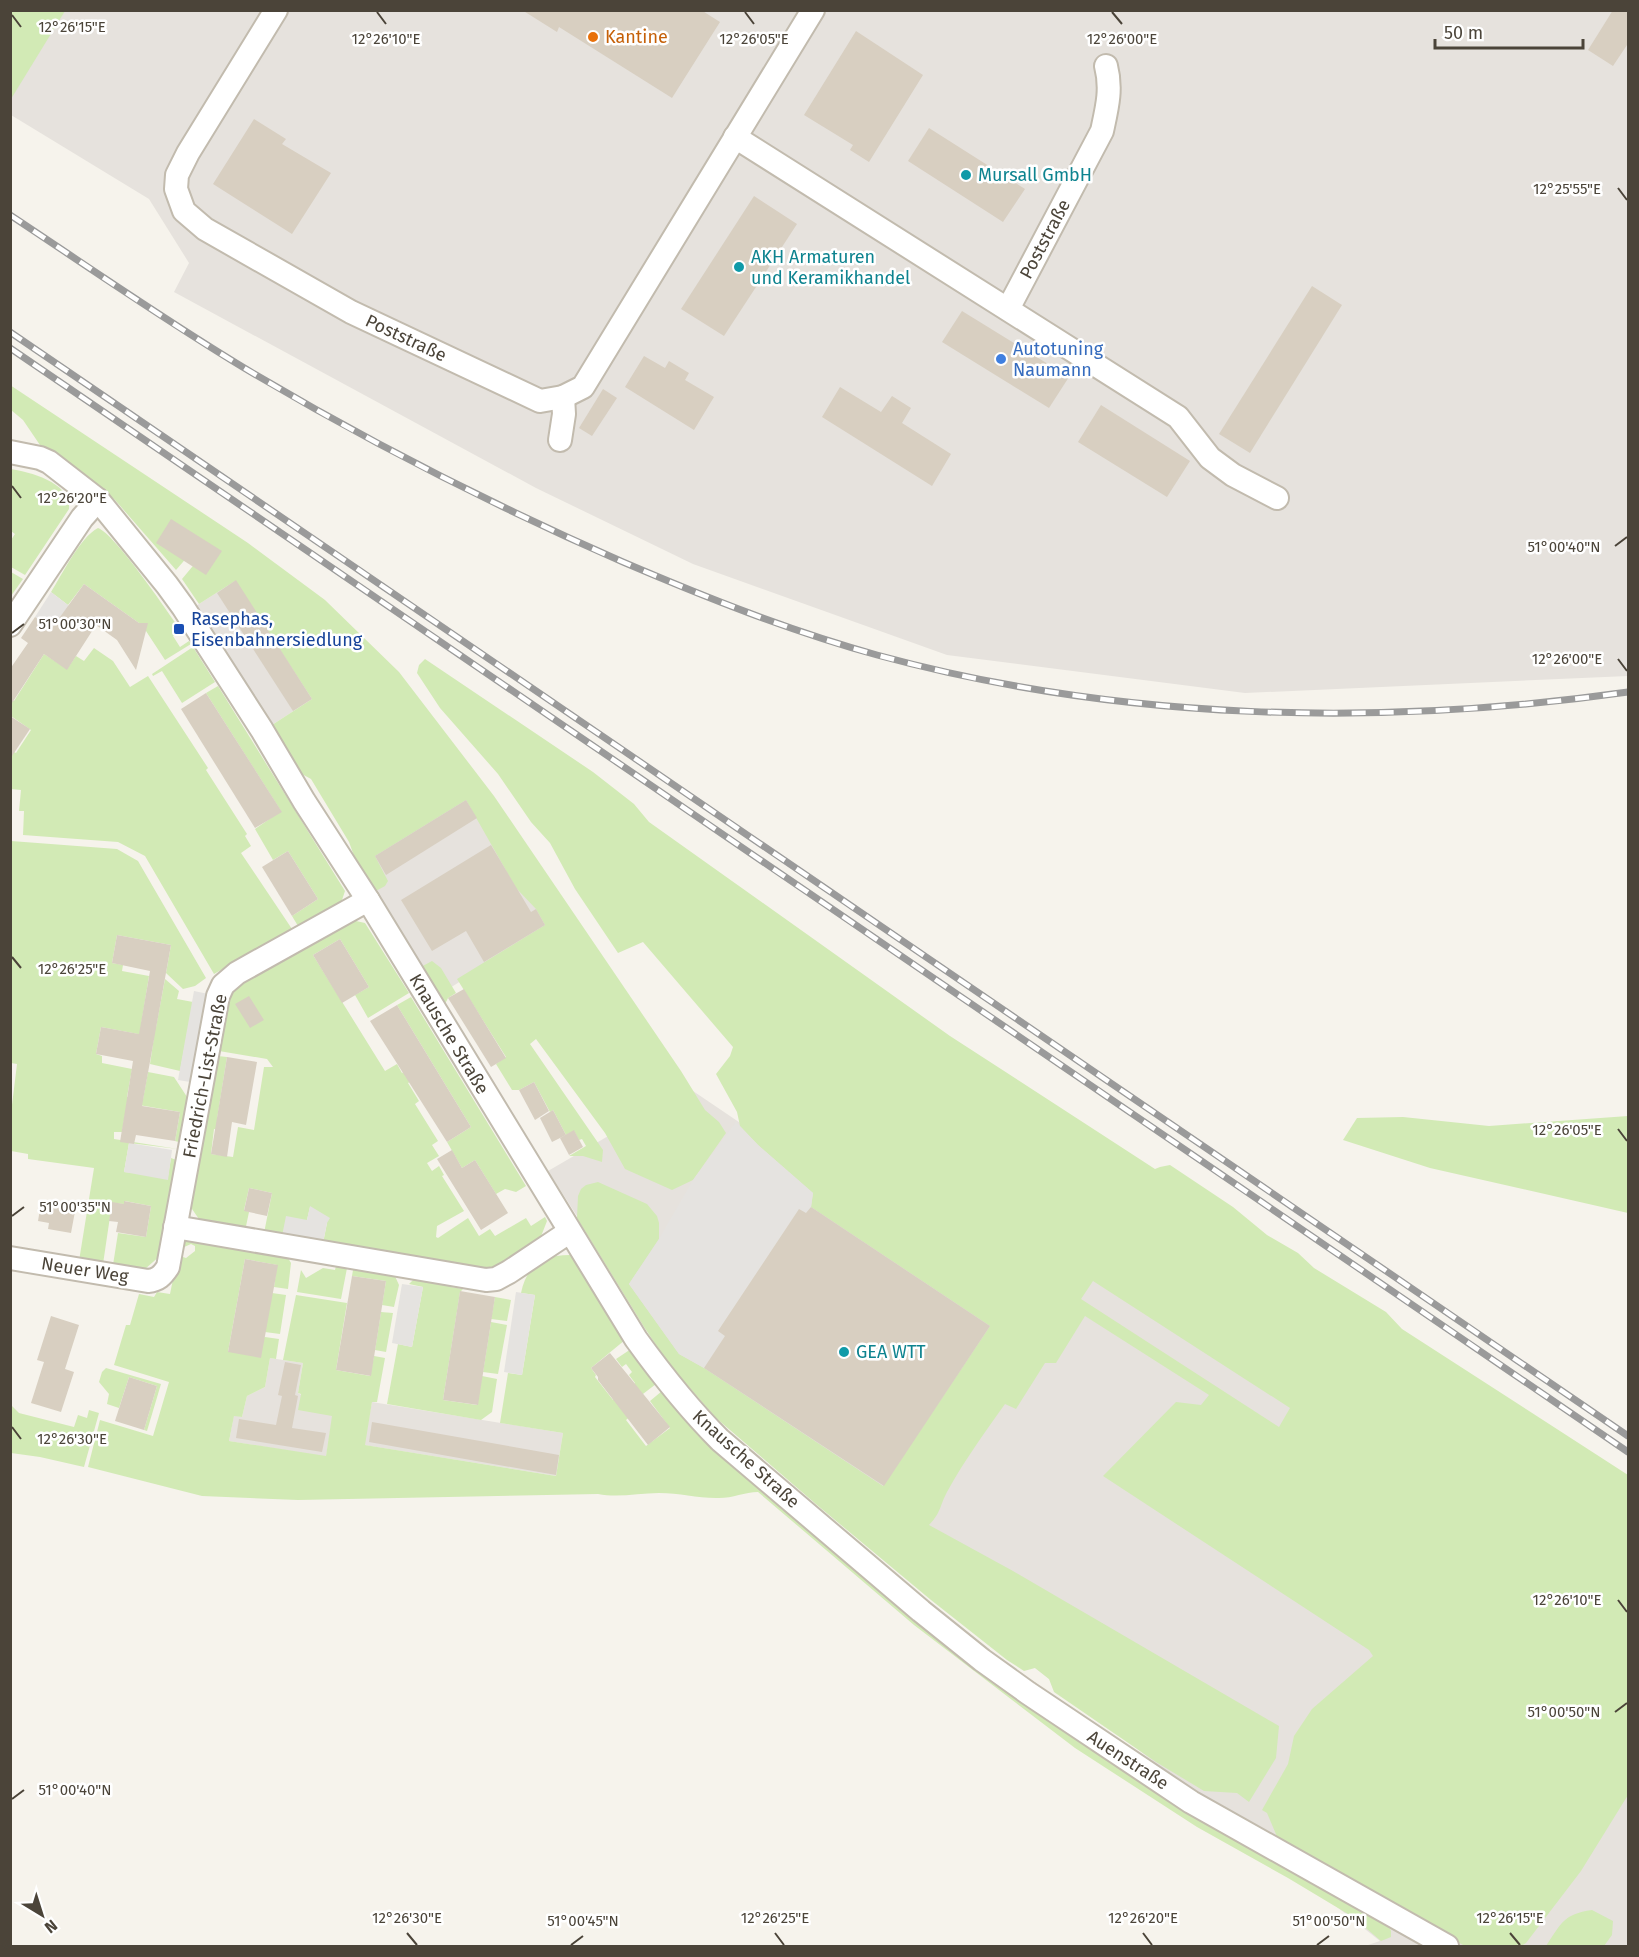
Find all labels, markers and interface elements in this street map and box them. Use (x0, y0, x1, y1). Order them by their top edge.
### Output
scale bar (1435, 12, 1584, 50)
text: 12°26'15"E (38, 18, 106, 36)
text: 50 m (1444, 22, 1483, 44)
place label: Kantine (605, 26, 668, 48)
text: 12°26'10"E (352, 30, 420, 48)
marker: Kantine (586, 30, 600, 44)
text: 12°26'05"E (719, 30, 789, 48)
text: 12°26'00"E (1087, 30, 1157, 48)
place label: Mursall GmbH (978, 164, 1092, 186)
marker: Mursall GmbH (959, 168, 973, 182)
text: 12°25'55"E (1533, 180, 1601, 198)
street label: Poststraße (1015, 195, 1075, 283)
place label: AKH Armaturen und Keramikhandel (751, 246, 910, 289)
marker: AKH Armaturen und Keramikhandel (732, 260, 746, 274)
street label: Poststraße (362, 310, 450, 366)
place label: Autotuning Naumann (1013, 338, 1104, 381)
marker: Autotuning Naumann (994, 352, 1008, 366)
text: 12°26'20"E (37, 489, 107, 507)
text: 51°00'40"N (1528, 538, 1600, 556)
place label: Rasephas, Eisenbahnersiedlung (191, 608, 363, 651)
text: 51°00'30"N (39, 615, 111, 633)
marker: Rasephas, Eisenbahnersiedlung (172, 622, 186, 636)
text: 12°26'00"E (1532, 650, 1602, 668)
text: 12°26'25"E (38, 960, 106, 978)
street label: Knausche Straße (404, 970, 494, 1098)
street label: Friedrich-List-Straße (178, 992, 232, 1160)
text: 12°26'05"E (1532, 1121, 1602, 1139)
text: 51°00'35"N (39, 1198, 111, 1216)
street label: Neuer Weg (40, 1252, 131, 1288)
place label: GEA WTT (856, 1341, 926, 1363)
marker: GEA WTT (837, 1345, 851, 1359)
street label: Knausche Straße (688, 1405, 804, 1513)
text: 12°26'30"E (37, 1430, 107, 1448)
text: 12°26'10"E (1533, 1591, 1601, 1609)
text: 51°00'50"N (1528, 1703, 1600, 1721)
street label: Auenstraße (1083, 1726, 1173, 1794)
text: 51°00'40"N (39, 1781, 111, 1799)
north arrow (12, 1885, 72, 1945)
text: 12°26'30"E (372, 1909, 442, 1927)
text: 12°26'25"E (741, 1909, 809, 1927)
text: 12°26'20"E (1108, 1909, 1178, 1927)
text: 12°26'15"E (1476, 1909, 1544, 1927)
text: 51°00'45"N (547, 1912, 619, 1930)
text: 51°00'50"N (1293, 1912, 1365, 1930)
text: N (41, 1916, 61, 1937)

